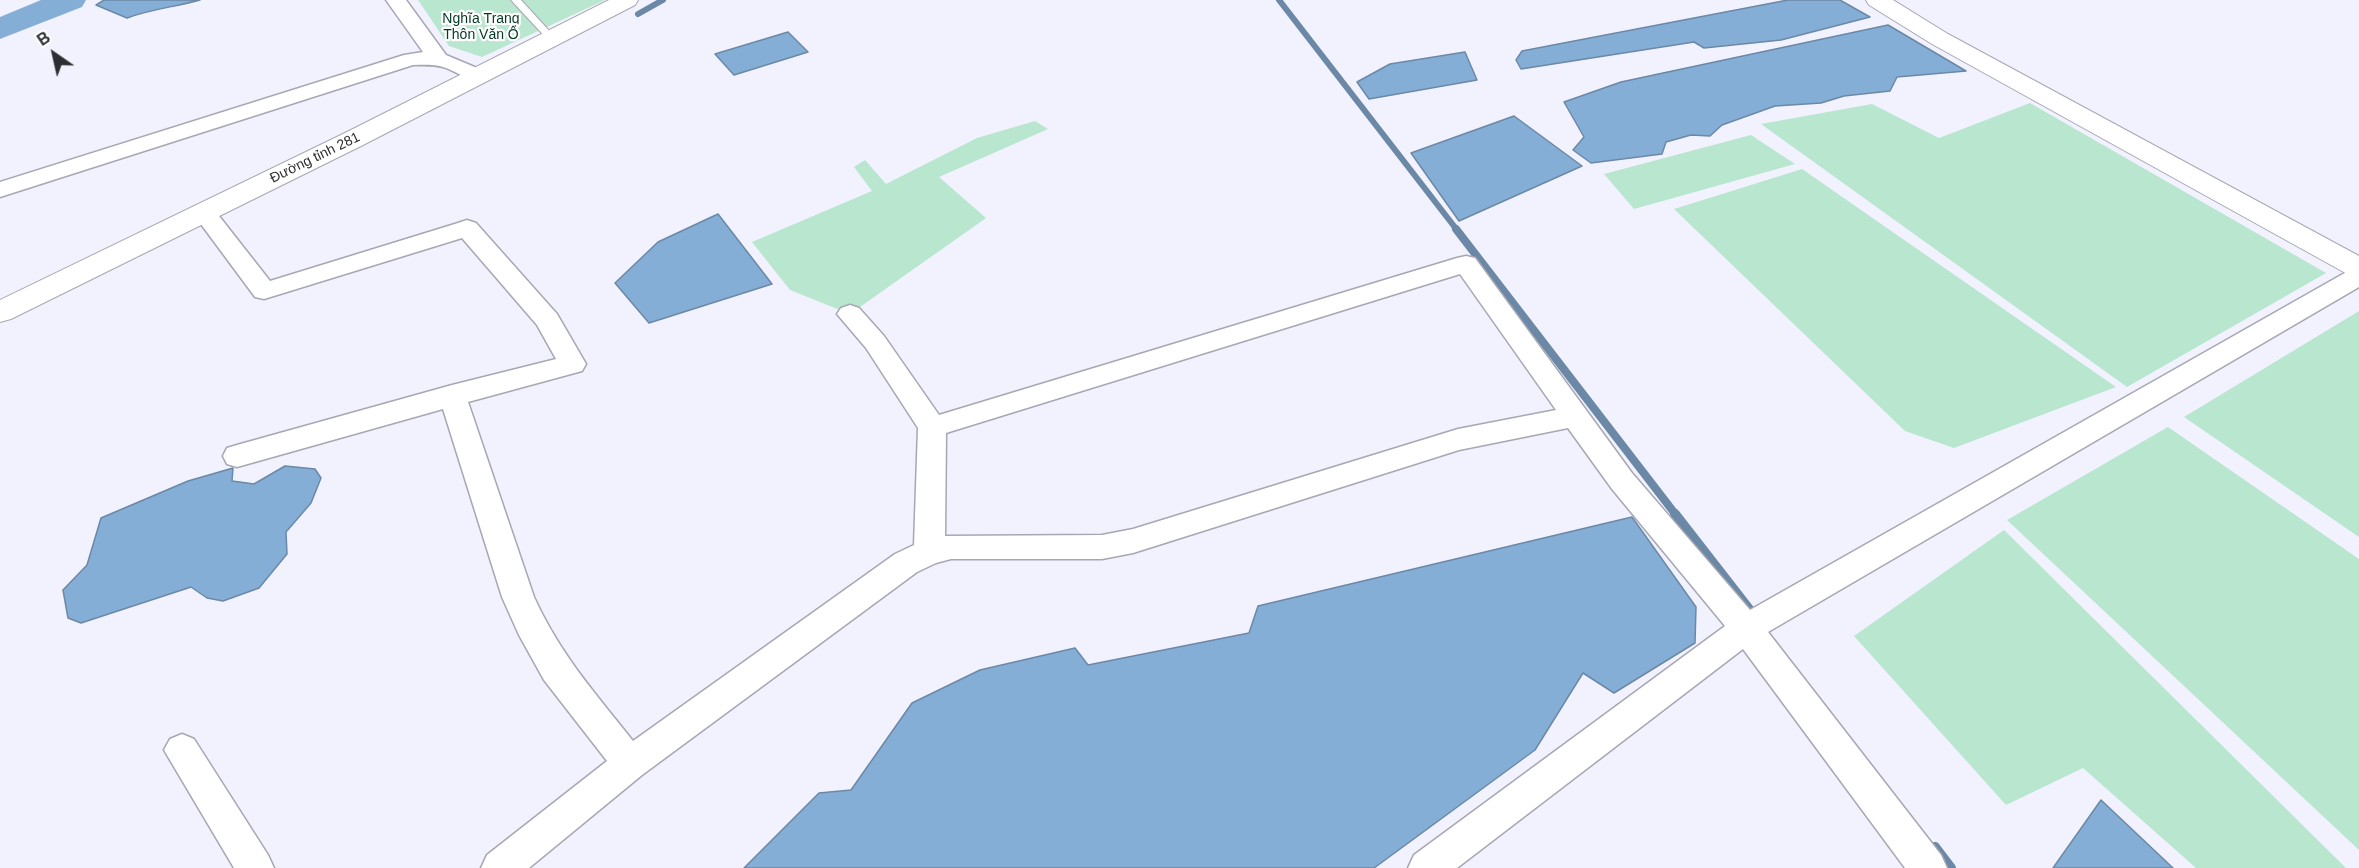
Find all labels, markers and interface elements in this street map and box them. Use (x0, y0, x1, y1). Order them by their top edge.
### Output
park label: Nghĩa Trang Thôn Văn Ổ (442, 11, 520, 44)
north arrow (24, 24, 84, 84)
text: B (34, 28, 53, 49)
street label: Đường tỉnh 281 (267, 129, 363, 187)

